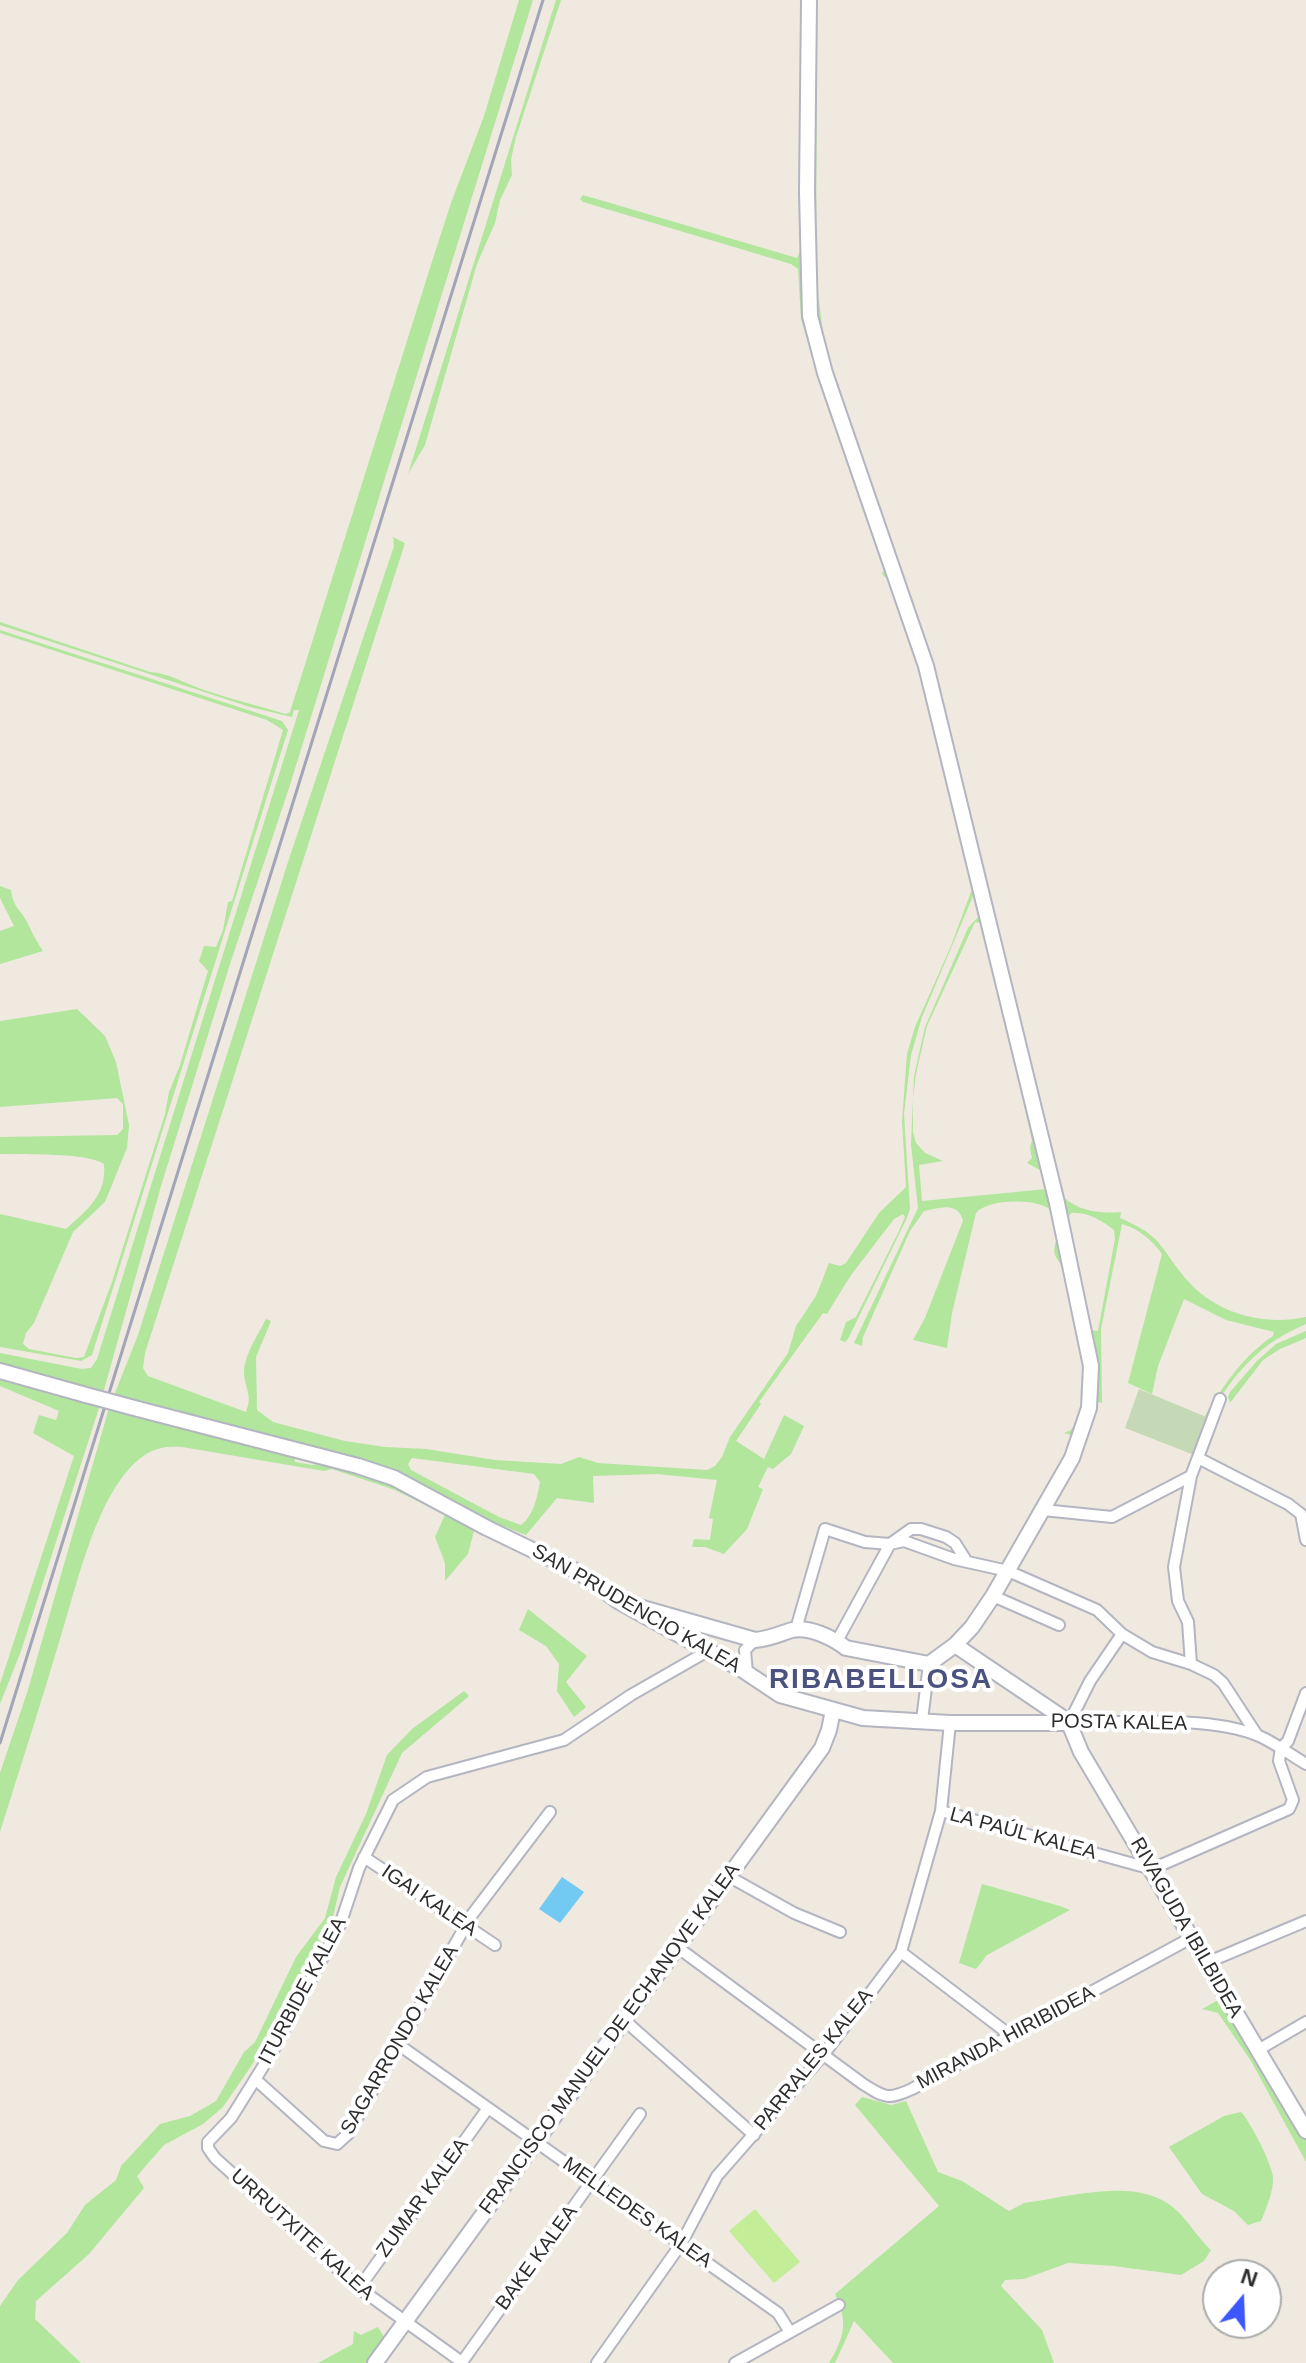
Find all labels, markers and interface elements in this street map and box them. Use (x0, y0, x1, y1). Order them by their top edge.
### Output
street label: SAN PRUDENCIO KALEA (527, 1539, 745, 1679)
district label: RIBABELLOSA (769, 1663, 993, 1697)
street label: POSTA KALEA (1051, 1710, 1187, 1736)
street label: LA PAÚL KALEA (947, 1803, 1099, 1865)
street label: RIVAGUDA IBILBIDEA (1125, 1834, 1247, 2022)
street label: FRANCISCO MANUEL DE ECHANOVE KALEA (475, 1859, 745, 2219)
street label: IGAI KALEA (377, 1860, 481, 1942)
street label: ITURBIDE KALEA (254, 1913, 352, 2069)
street label: SAGARRONDO KALEA (336, 1941, 464, 2139)
street label: MIRANDA HIRIBIDEA (913, 1981, 1099, 2095)
street label: PARRALES KALEA (750, 1984, 878, 2136)
street label: ZUMAR KALEA (372, 2134, 474, 2262)
street label: MELLEDES KALEA (558, 2152, 716, 2274)
street label: URRUTXITE KALEA (225, 2164, 379, 2306)
street label: BAKE KALEA (491, 2201, 583, 2315)
north arrow (1202, 2259, 1282, 2339)
text: N (1238, 2263, 1261, 2292)

